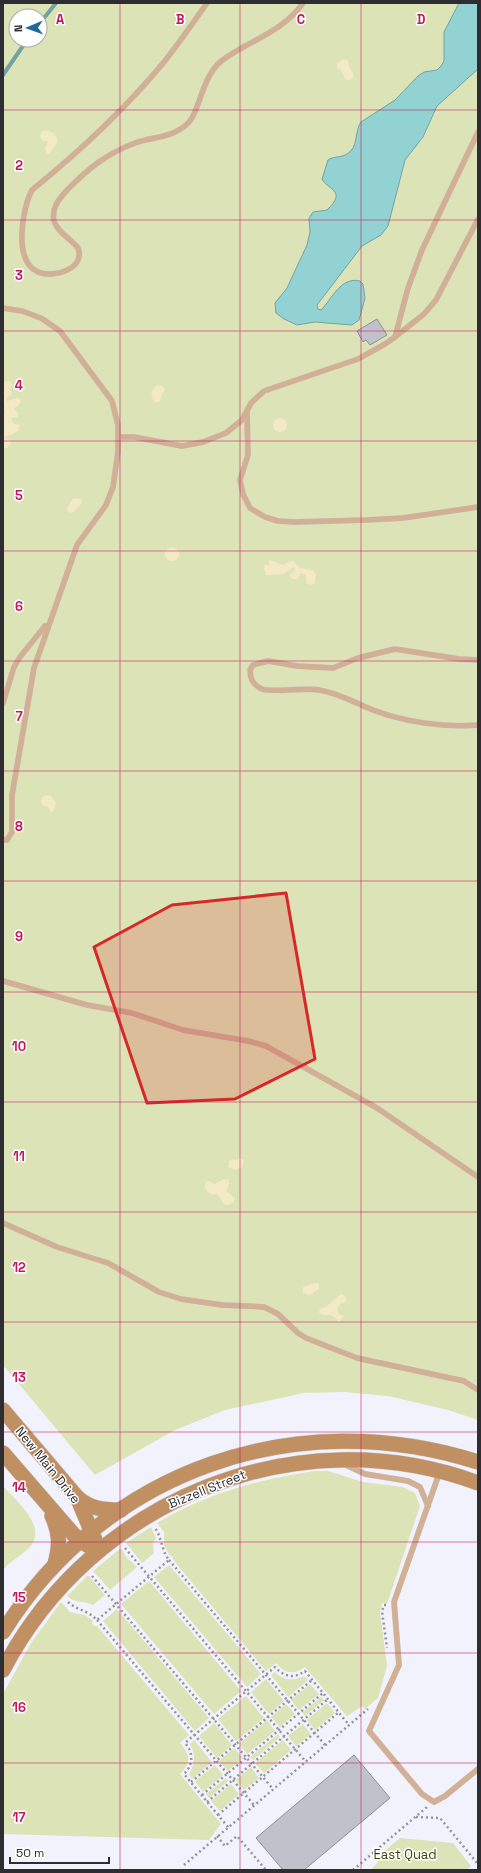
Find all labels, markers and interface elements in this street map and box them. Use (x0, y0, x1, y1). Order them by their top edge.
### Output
north arrow (8, 8, 48, 48)
text: A (56, 11, 65, 28)
text: B (176, 11, 185, 28)
text: C (297, 11, 305, 28)
text: D (417, 11, 426, 28)
text: N (11, 24, 25, 32)
text: 2 (15, 157, 23, 174)
text: 3 (15, 267, 23, 284)
text: 4 (15, 377, 23, 394)
text: 5 (15, 487, 23, 504)
text: 6 (15, 598, 23, 615)
text: 7 (15, 708, 23, 725)
text: 8 (15, 818, 23, 835)
text: 9 (15, 928, 23, 945)
text: 10 (12, 1038, 26, 1055)
text: 11 (13, 1148, 25, 1165)
text: 12 (12, 1259, 26, 1276)
text: 13 (12, 1369, 26, 1386)
street label: New Main Drive (12, 1423, 84, 1507)
street label: Bizzell Street (166, 1466, 248, 1512)
text: 14 (12, 1479, 26, 1496)
text: 15 (12, 1589, 26, 1606)
text: 16 (12, 1699, 26, 1716)
text: 17 (12, 1809, 26, 1826)
scale bar (10, 1839, 109, 1865)
text: 50 m (16, 1845, 44, 1861)
park label: East Quad (373, 1846, 437, 1863)

